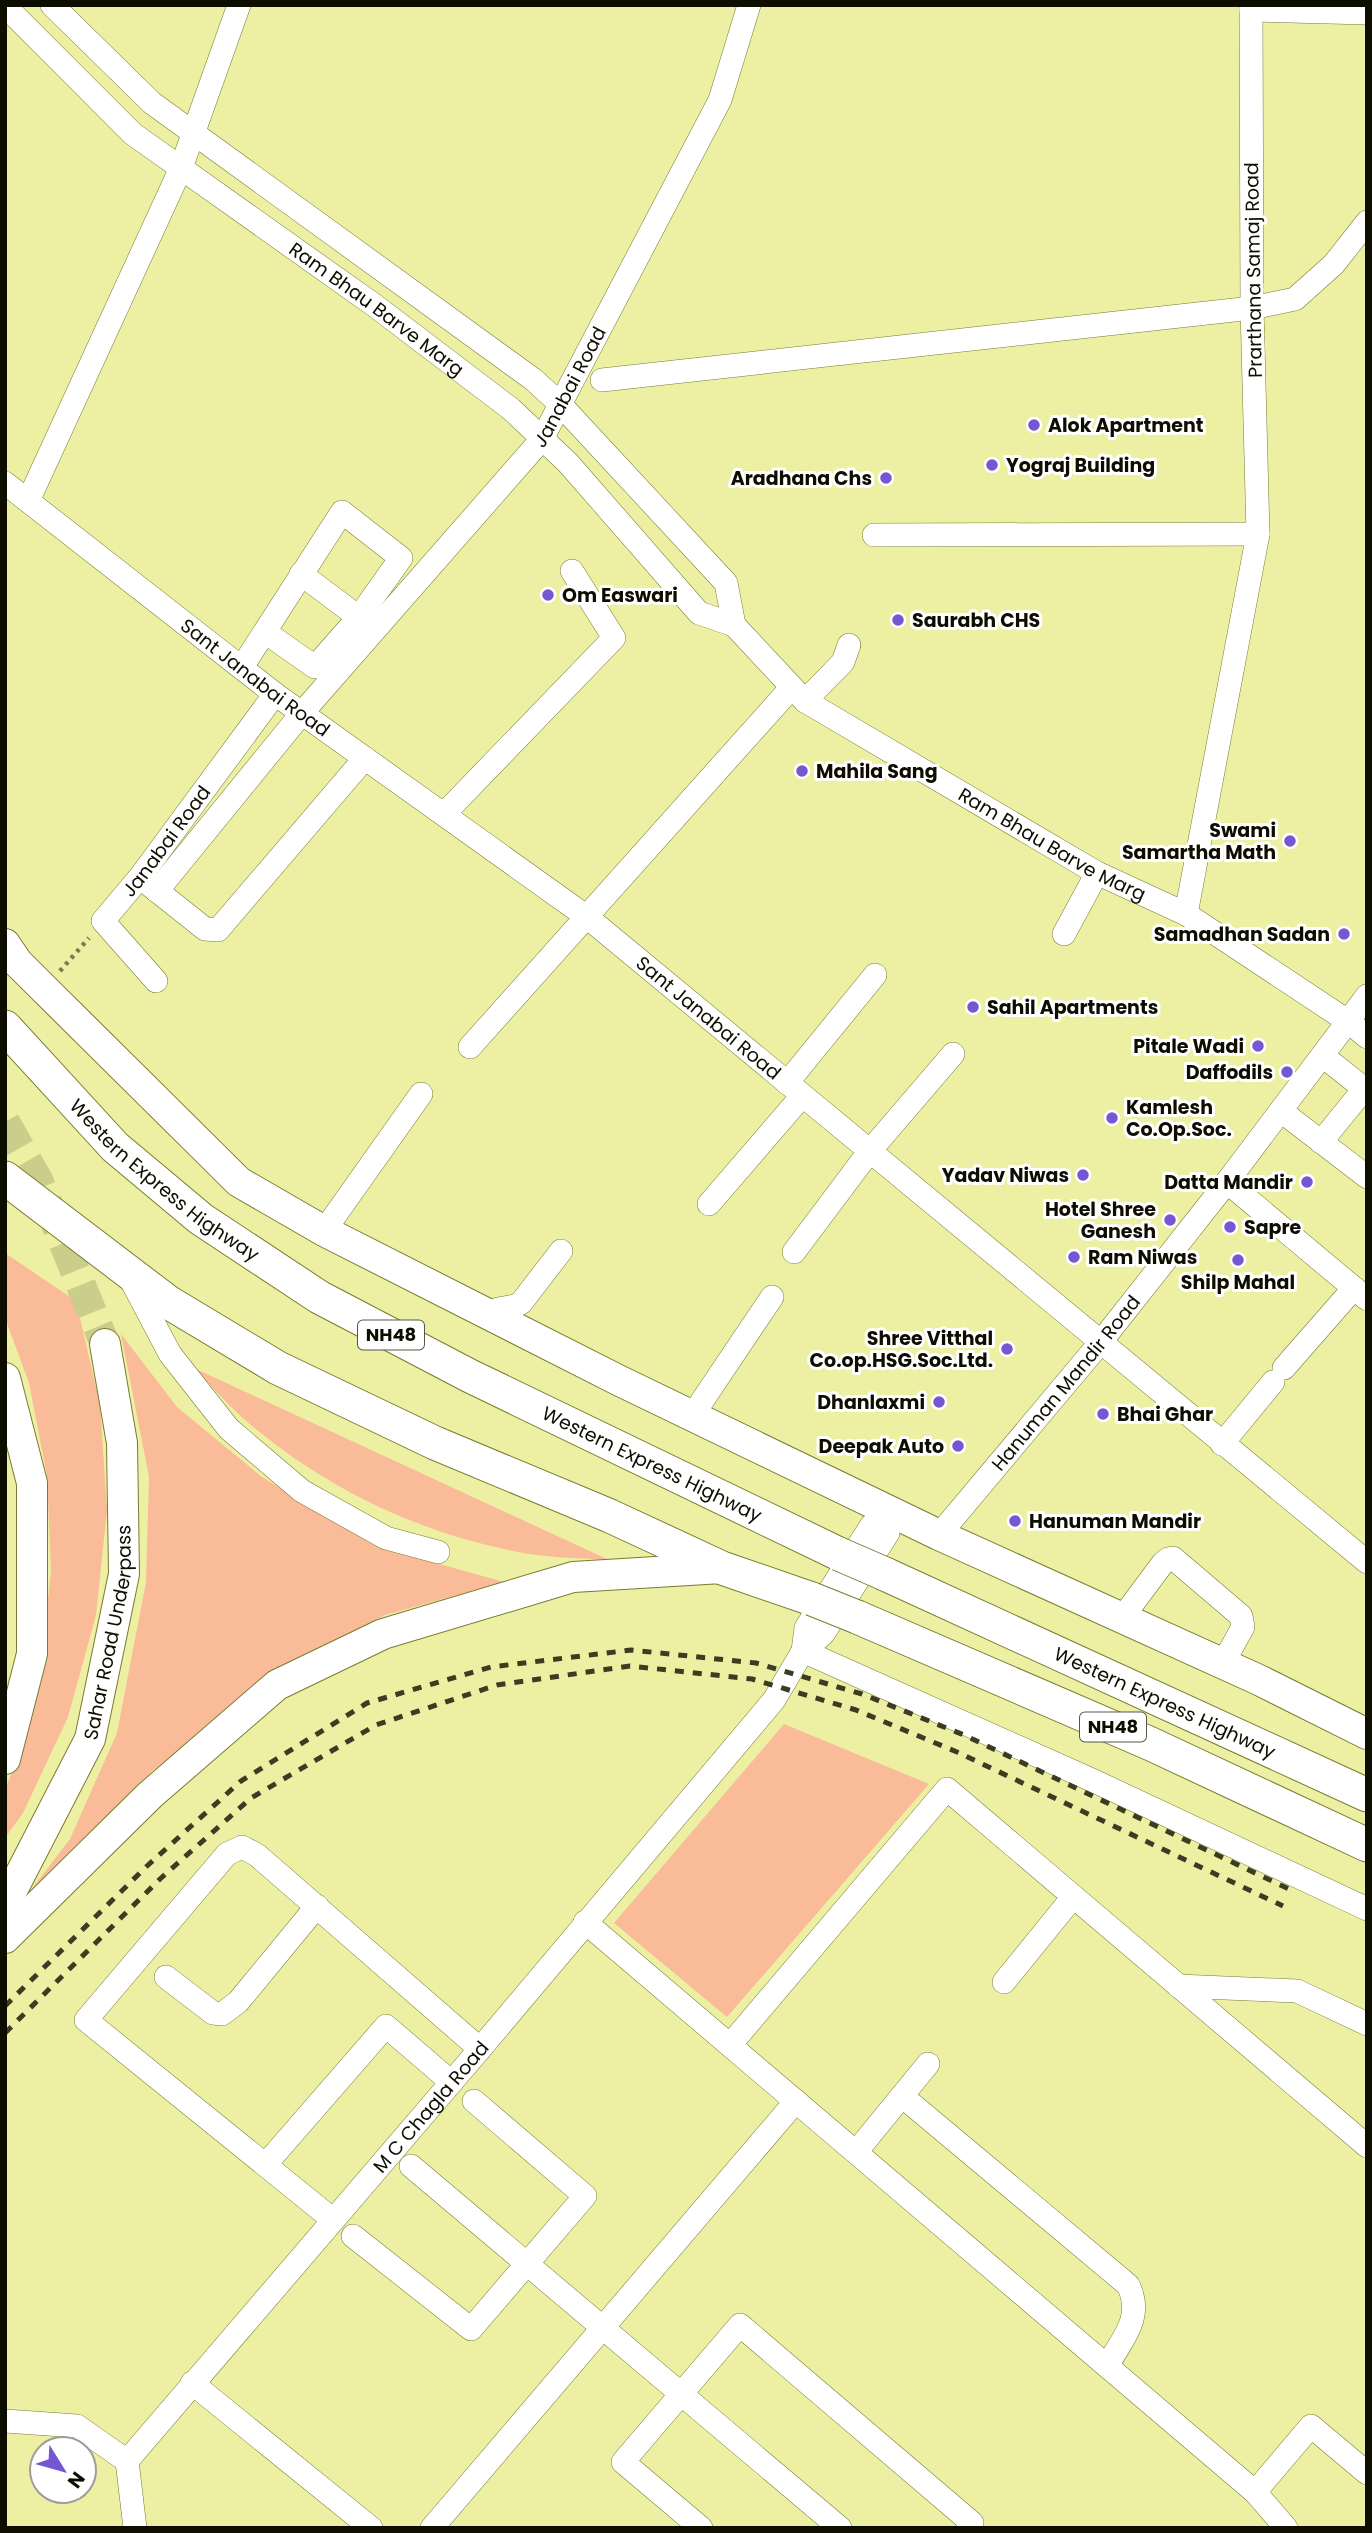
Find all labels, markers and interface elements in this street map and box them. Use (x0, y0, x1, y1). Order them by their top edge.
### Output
street label: Prarthana Samaj Road (1238, 162, 1269, 378)
street label: Ram Bhau Barve Marg (283, 236, 470, 383)
street label: Janabai Road (527, 322, 613, 454)
place label: Alok Apartment (1048, 412, 1204, 439)
marker: Alok Apartment (1026, 417, 1042, 433)
place label: Yograj Building (1006, 452, 1155, 479)
marker: Yograj Building (984, 457, 1000, 473)
place label: Aradhana Chs (731, 465, 872, 492)
marker: Aradhana Chs (878, 470, 894, 486)
place label: Om Easwari (562, 582, 678, 609)
marker: Om Easwari (540, 587, 556, 603)
place label: Saurabh CHS (912, 607, 1040, 634)
street label: Sant Janabai Road (175, 612, 335, 743)
marker: Saurabh CHS (890, 612, 906, 628)
place label: Mahila Sang (816, 758, 938, 785)
marker: Mahila Sang (794, 763, 810, 779)
street label: Janabai Road (116, 780, 217, 903)
street label: Ram Bhau Barve Marg (953, 781, 1150, 908)
place label: Swami Samartha Math (1122, 817, 1276, 866)
marker: Swami Samartha Math (1282, 833, 1298, 849)
place label: Samadhan Sadan (1154, 921, 1330, 948)
marker: Samadhan Sadan (1336, 926, 1352, 942)
street label: Sant Janabai Road (630, 950, 787, 1086)
place label: Sahil Apartments (987, 994, 1158, 1021)
marker: Sahil Apartments (965, 999, 981, 1015)
place label: Pitale Wadi (1133, 1033, 1244, 1060)
marker: Pitale Wadi (1250, 1038, 1266, 1054)
place label: Daffodils (1186, 1059, 1273, 1086)
marker: Daffodils (1279, 1064, 1295, 1080)
street label: Western Express Highway (63, 1093, 265, 1268)
place label: Kamlesh Co.Op.Soc. (1126, 1094, 1232, 1143)
marker: Kamlesh Co.Op.Soc. (1104, 1110, 1120, 1126)
place label: Yadav Niwas (942, 1162, 1069, 1189)
marker: Yadav Niwas (1075, 1167, 1091, 1183)
place label: Datta Mandir (1164, 1169, 1293, 1196)
marker: Datta Mandir (1299, 1174, 1315, 1190)
place label: Hotel Shree Ganesh (1045, 1196, 1156, 1245)
marker: Hotel Shree Ganesh (1162, 1212, 1178, 1228)
place label: Sapre (1244, 1214, 1302, 1241)
marker: Sapre (1222, 1219, 1238, 1235)
place label: Ram Niwas (1088, 1244, 1197, 1271)
marker: Ram Niwas (1066, 1249, 1082, 1265)
marker: Shilp Mahal (1230, 1252, 1246, 1268)
place label: Shilp Mahal (1181, 1269, 1295, 1296)
street label: Hanuman Mandir Road (985, 1290, 1147, 1477)
road number: NH48 (358, 1320, 424, 1350)
place label: Shree Vitthal Co.op.HSG.Soc.Ltd. (810, 1325, 993, 1374)
marker: Shree Vitthal Co.op.HSG.Soc.Ltd. (999, 1341, 1015, 1357)
place label: Dhanlaxmi (817, 1389, 925, 1416)
marker: Dhanlaxmi (931, 1394, 947, 1410)
street label: Western Express Highway (538, 1400, 766, 1529)
place label: Bhai Ghar (1117, 1401, 1213, 1428)
marker: Bhai Ghar (1095, 1406, 1111, 1422)
place label: Deepak Auto (819, 1433, 944, 1460)
marker: Deepak Auto (950, 1438, 966, 1454)
place label: Hanuman Mandir (1029, 1508, 1201, 1535)
marker: Hanuman Mandir (1007, 1513, 1023, 1529)
street label: Sahar Road Underpass (77, 1525, 138, 1742)
street label: Western Express Highway (1050, 1640, 1280, 1765)
road number: NH48 (1080, 1712, 1146, 1742)
street label: M C Chagla Road (367, 2035, 495, 2179)
north arrow (28, 2435, 98, 2505)
text: N (61, 2466, 91, 2494)

